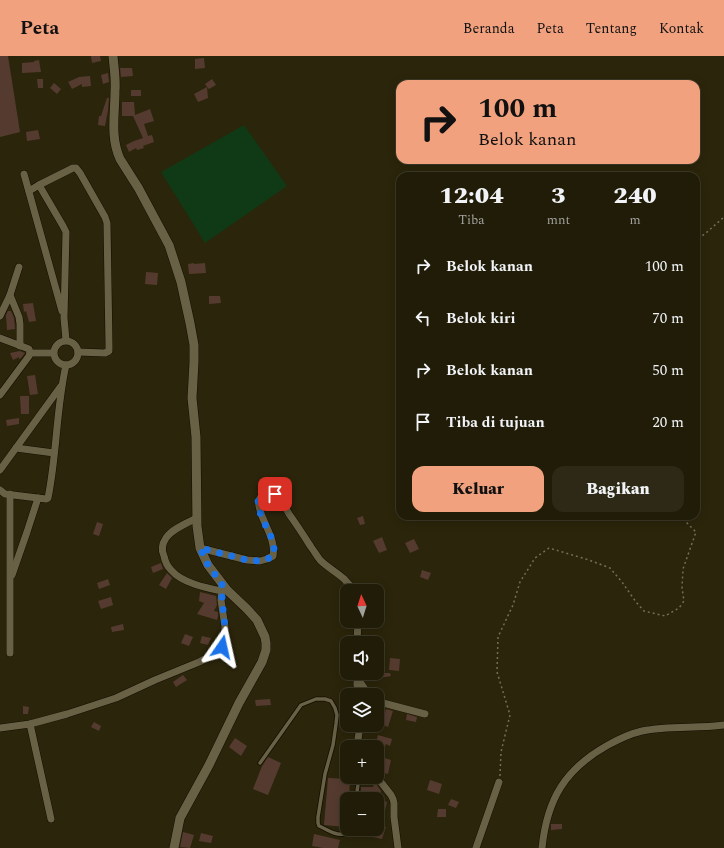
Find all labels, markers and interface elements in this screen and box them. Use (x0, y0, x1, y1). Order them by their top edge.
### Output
text: Peta (20, 14, 59, 43)
text: Beranda (463, 18, 515, 39)
text: Peta (537, 18, 564, 39)
text: Tentang (586, 18, 637, 39)
text: Kontak (659, 18, 704, 39)
text: 100 m (478, 87, 557, 130)
icon: right (412, 96, 464, 148)
text: Belok kanan (478, 126, 577, 153)
text: 12:04 (439, 178, 504, 214)
text: 3 (551, 178, 566, 214)
text: 240 (613, 178, 657, 214)
text: Tiba (458, 210, 485, 230)
text: mnt (547, 210, 570, 230)
text: m (629, 210, 641, 230)
icon: right (412, 255, 434, 277)
text: Belok kanan (446, 255, 533, 278)
text: 100 m (645, 255, 684, 278)
icon: left (412, 307, 434, 329)
text: Belok kiri (446, 307, 515, 330)
text: 70 m (652, 307, 684, 330)
icon: right (412, 359, 434, 381)
text: Belok kanan (446, 359, 533, 382)
text: 50 m (652, 359, 684, 382)
icon: arrive (412, 411, 434, 433)
text: Tiba di tujuan (446, 411, 545, 434)
text: 20 m (652, 411, 684, 434)
button: Keluar (412, 466, 544, 512)
button: Bagikan (552, 466, 684, 512)
pin (258, 477, 292, 511)
icon: arrive (264, 483, 286, 505)
north arrow (340, 584, 384, 628)
map controls (340, 584, 384, 836)
position arrow (201, 626, 243, 668)
button: sound (340, 636, 384, 680)
button: layers (340, 688, 384, 732)
button: + (340, 740, 384, 784)
button: − (340, 792, 384, 836)

